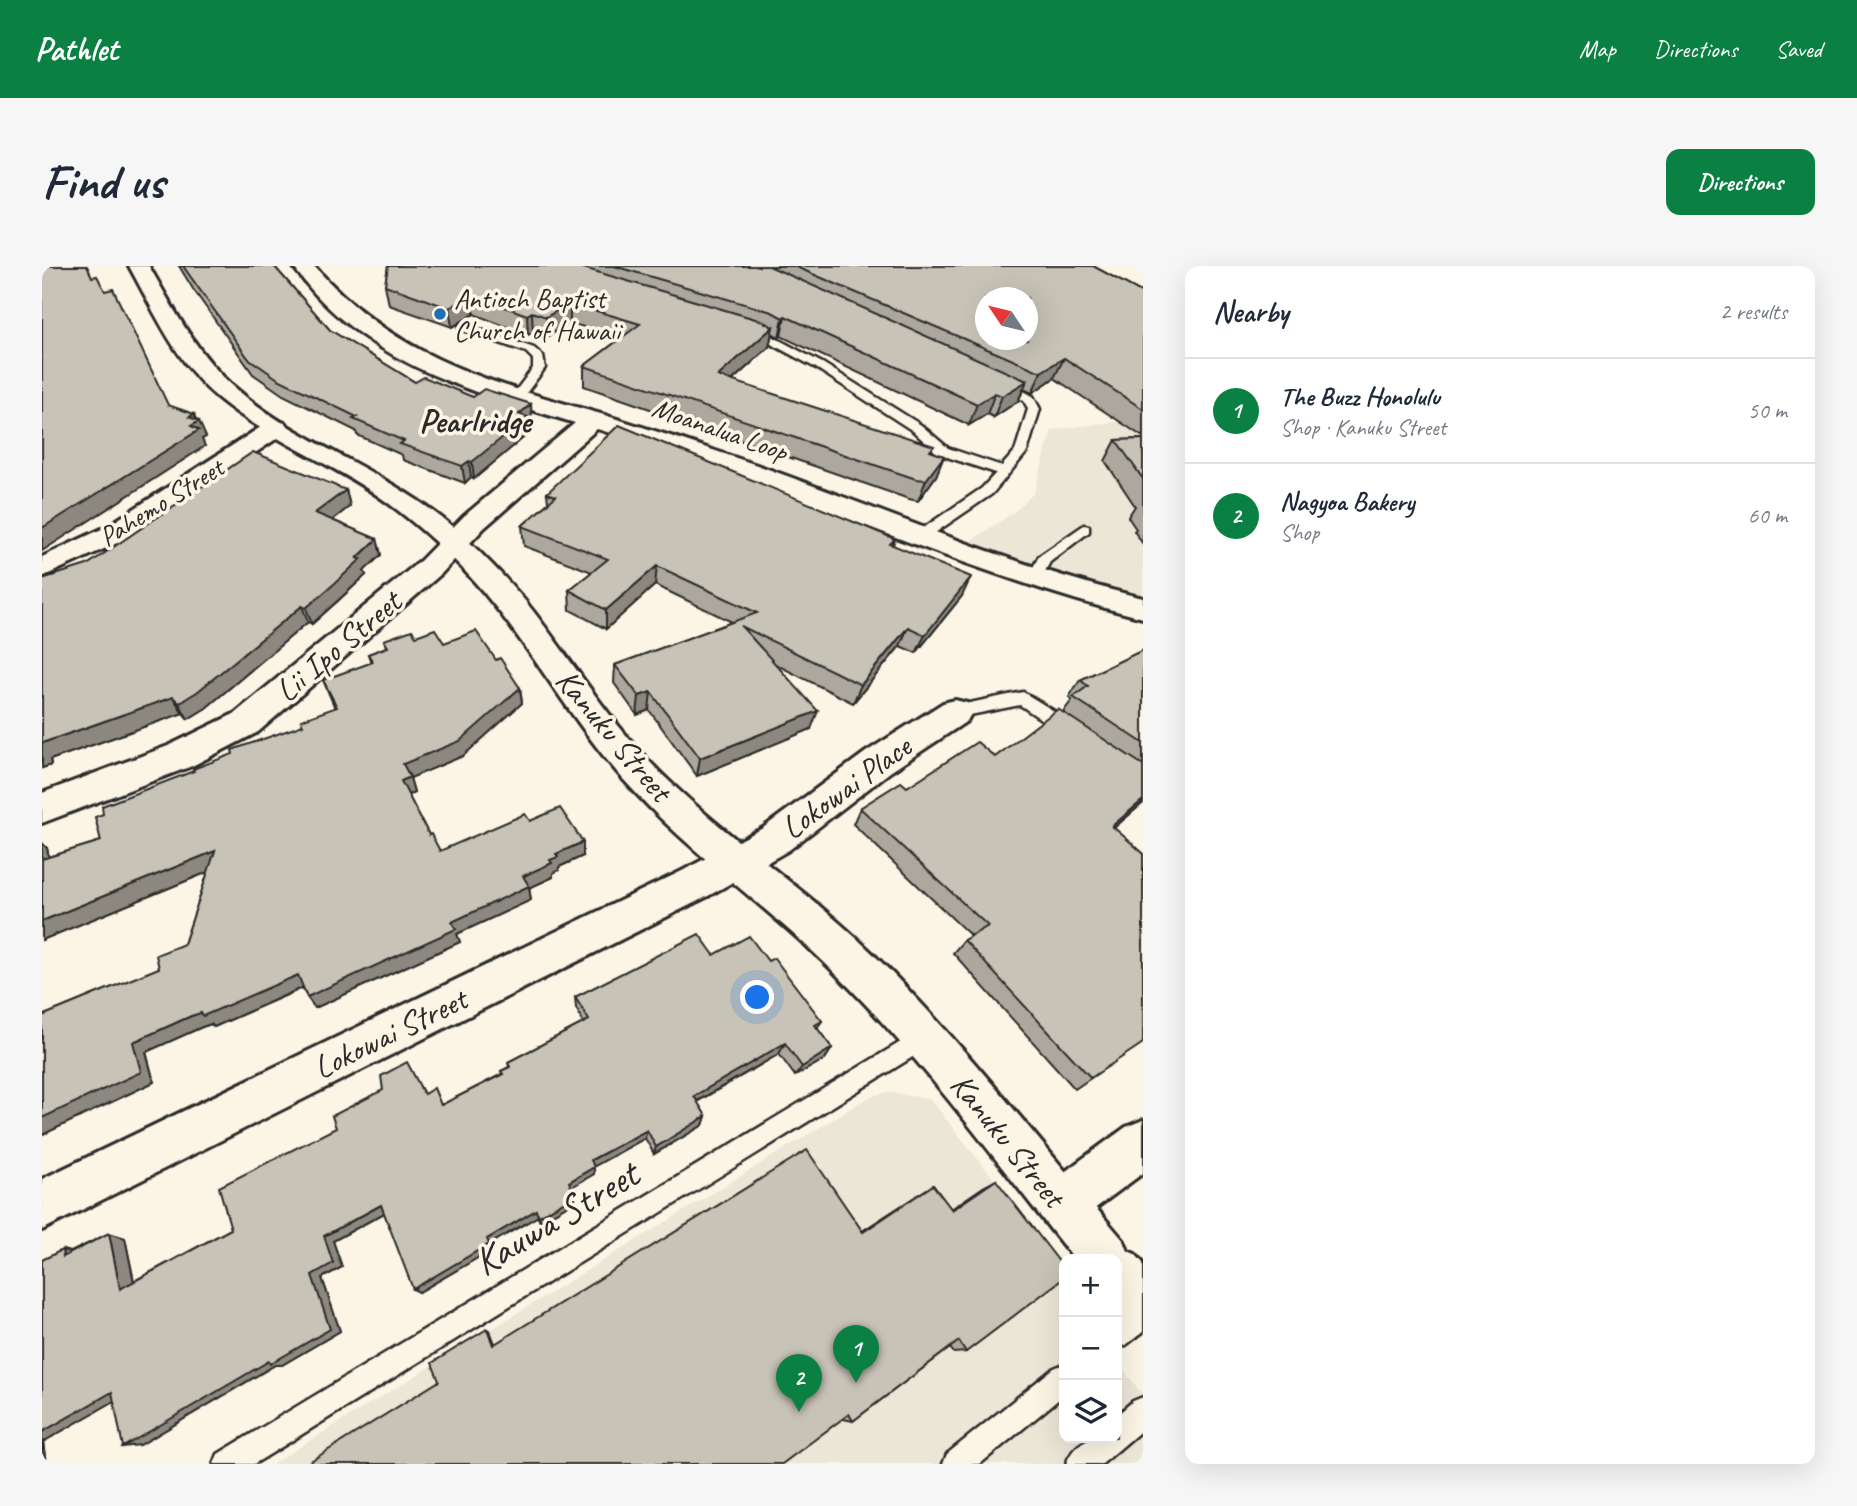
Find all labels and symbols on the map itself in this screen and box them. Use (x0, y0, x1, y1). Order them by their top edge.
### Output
place label: Antioch Baptist Church of Hawaii (454, 281, 624, 348)
north arrow (975, 287, 1038, 350)
marker: Antioch Baptist Church of Hawaii (432, 306, 448, 322)
street label: Moanalua Loop (648, 390, 794, 469)
district label: Pearlridge (419, 400, 534, 442)
street label: Pahemo Street (92, 449, 232, 554)
street label: Lii Ipo Street (266, 579, 412, 711)
street label: Kanuku Street (546, 660, 683, 812)
street label: Lokowai Place (773, 724, 921, 848)
street label: Lokowai Street (306, 977, 476, 1088)
your location (740, 980, 774, 1014)
street label: Kanuku Street (941, 1065, 1077, 1218)
street label: Kauwa Street (464, 1147, 651, 1287)
pin: 1 (833, 1325, 879, 1383)
pin: 2 (776, 1354, 822, 1412)

